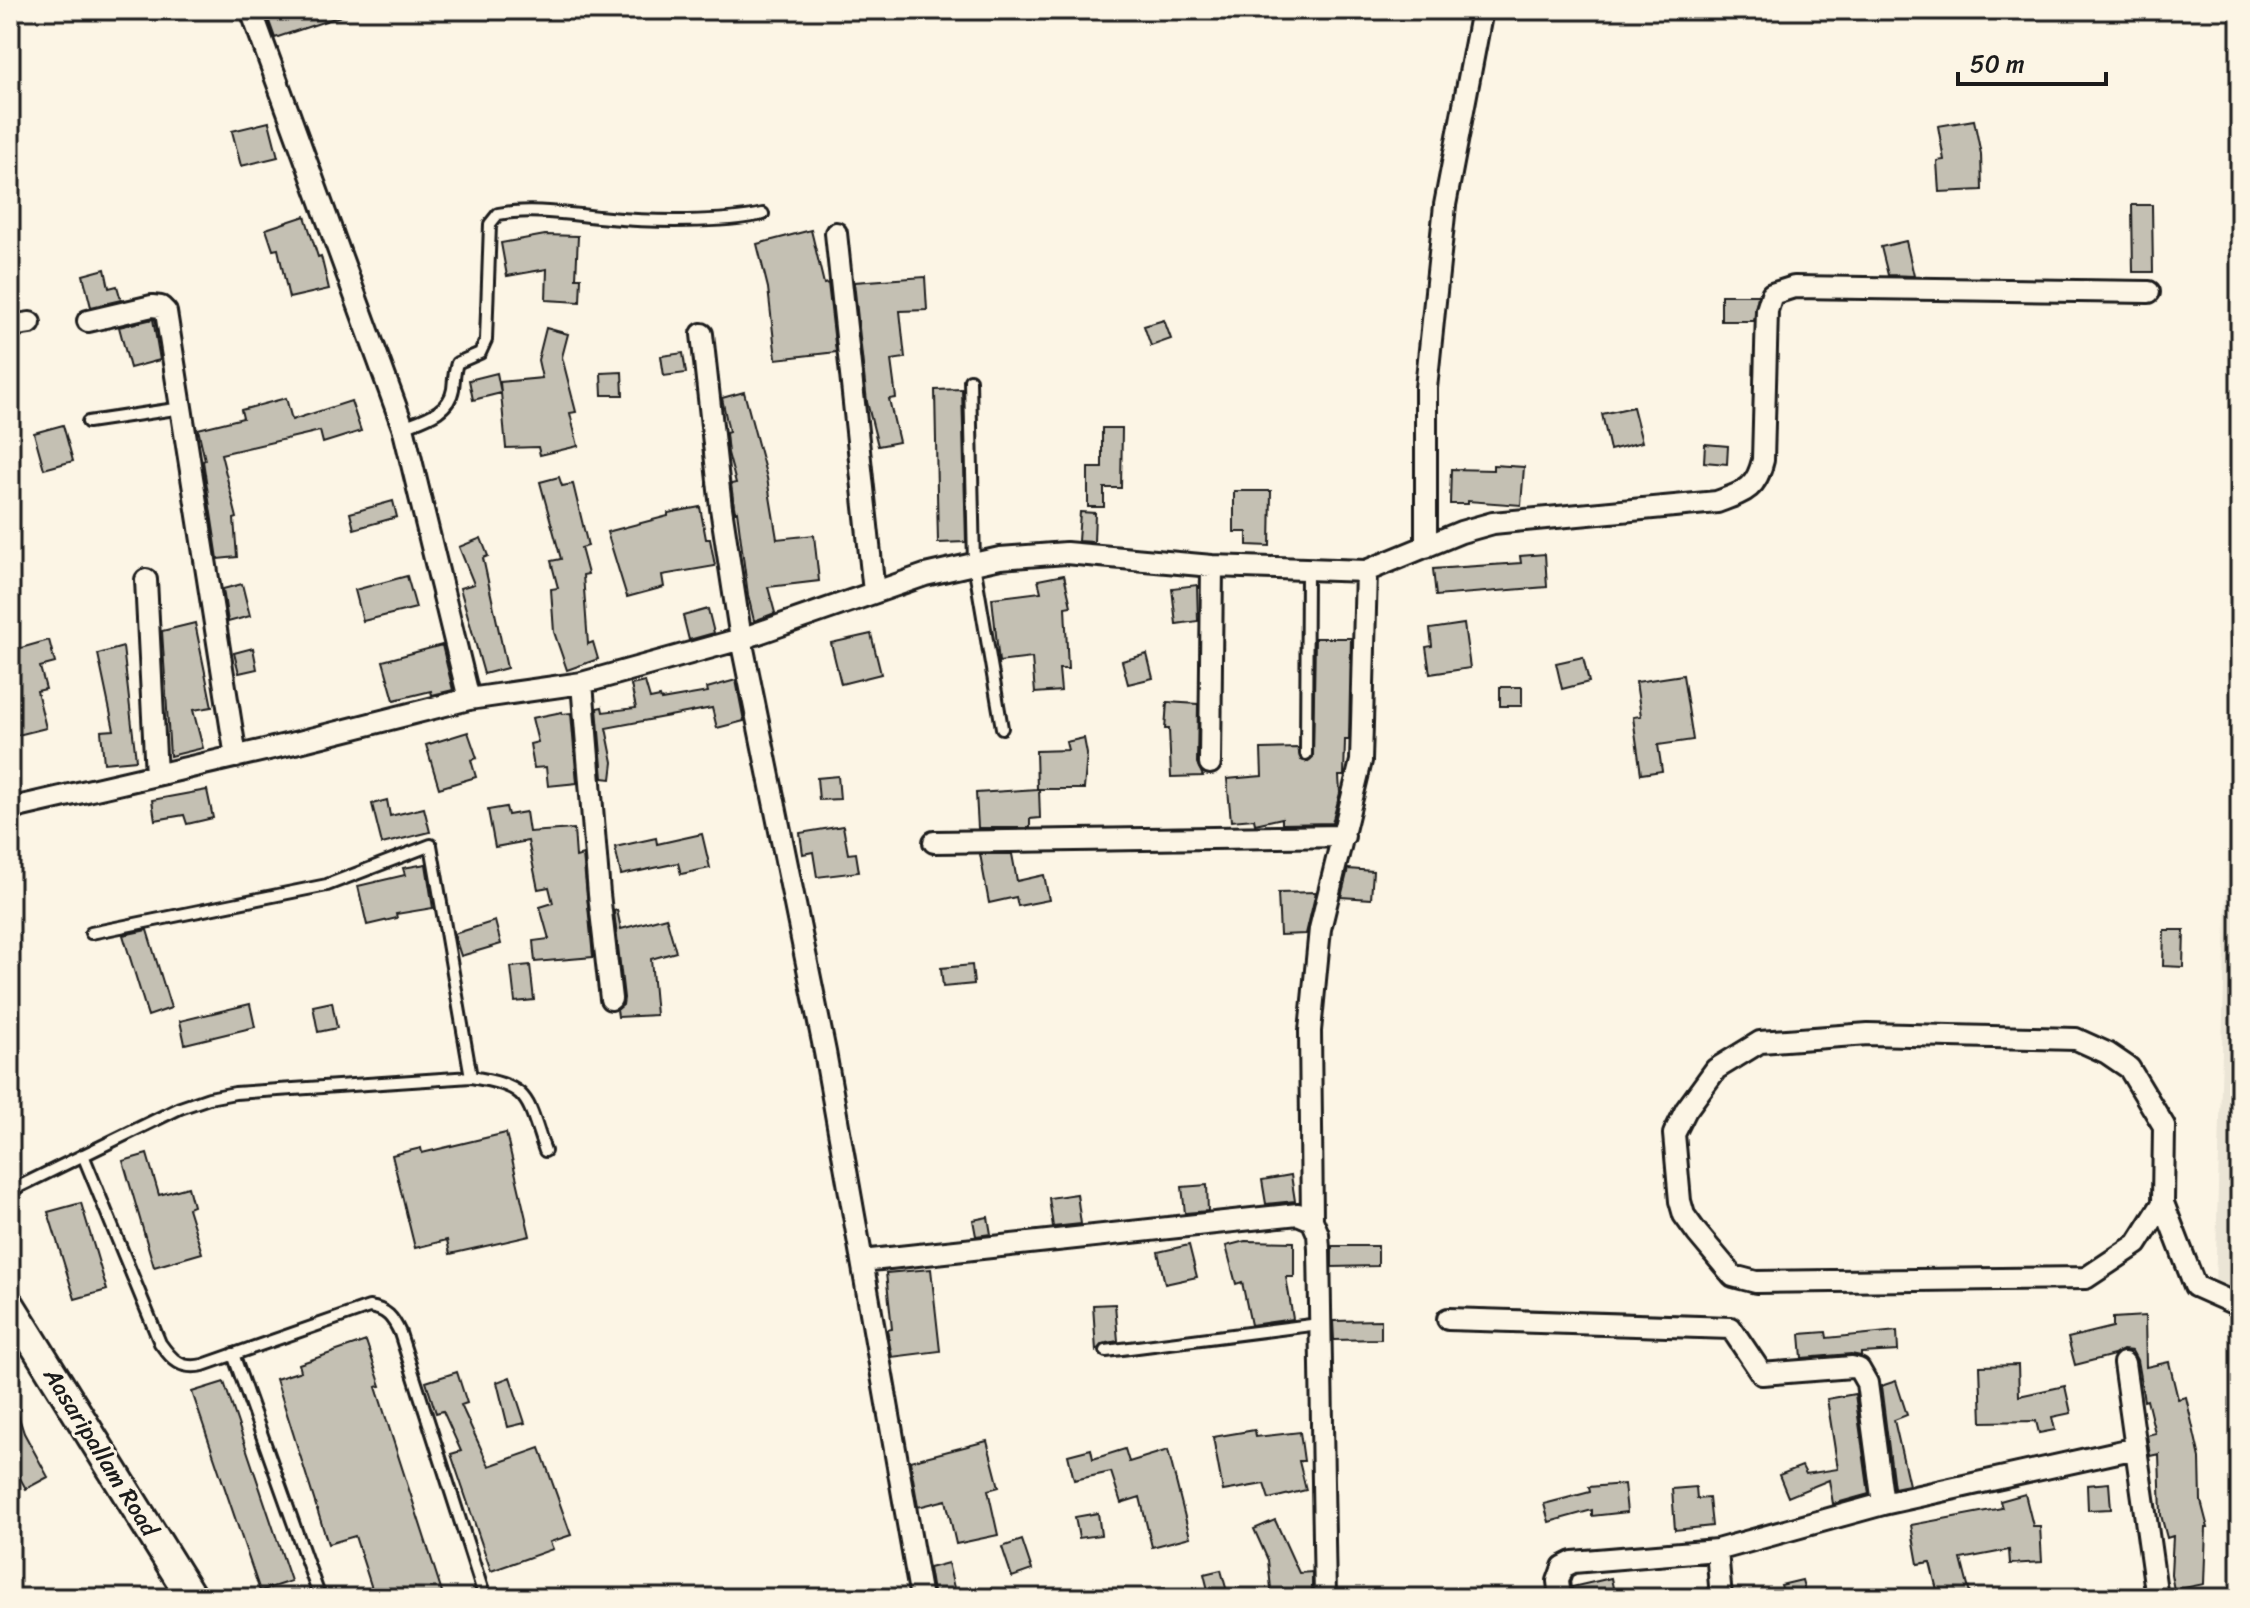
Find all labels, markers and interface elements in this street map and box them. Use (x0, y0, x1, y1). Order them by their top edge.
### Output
scale bar (1958, 36, 2106, 86)
text: 50 m (1970, 43, 2025, 85)
street label: Aasaripallam Road (31, 1358, 171, 1547)

